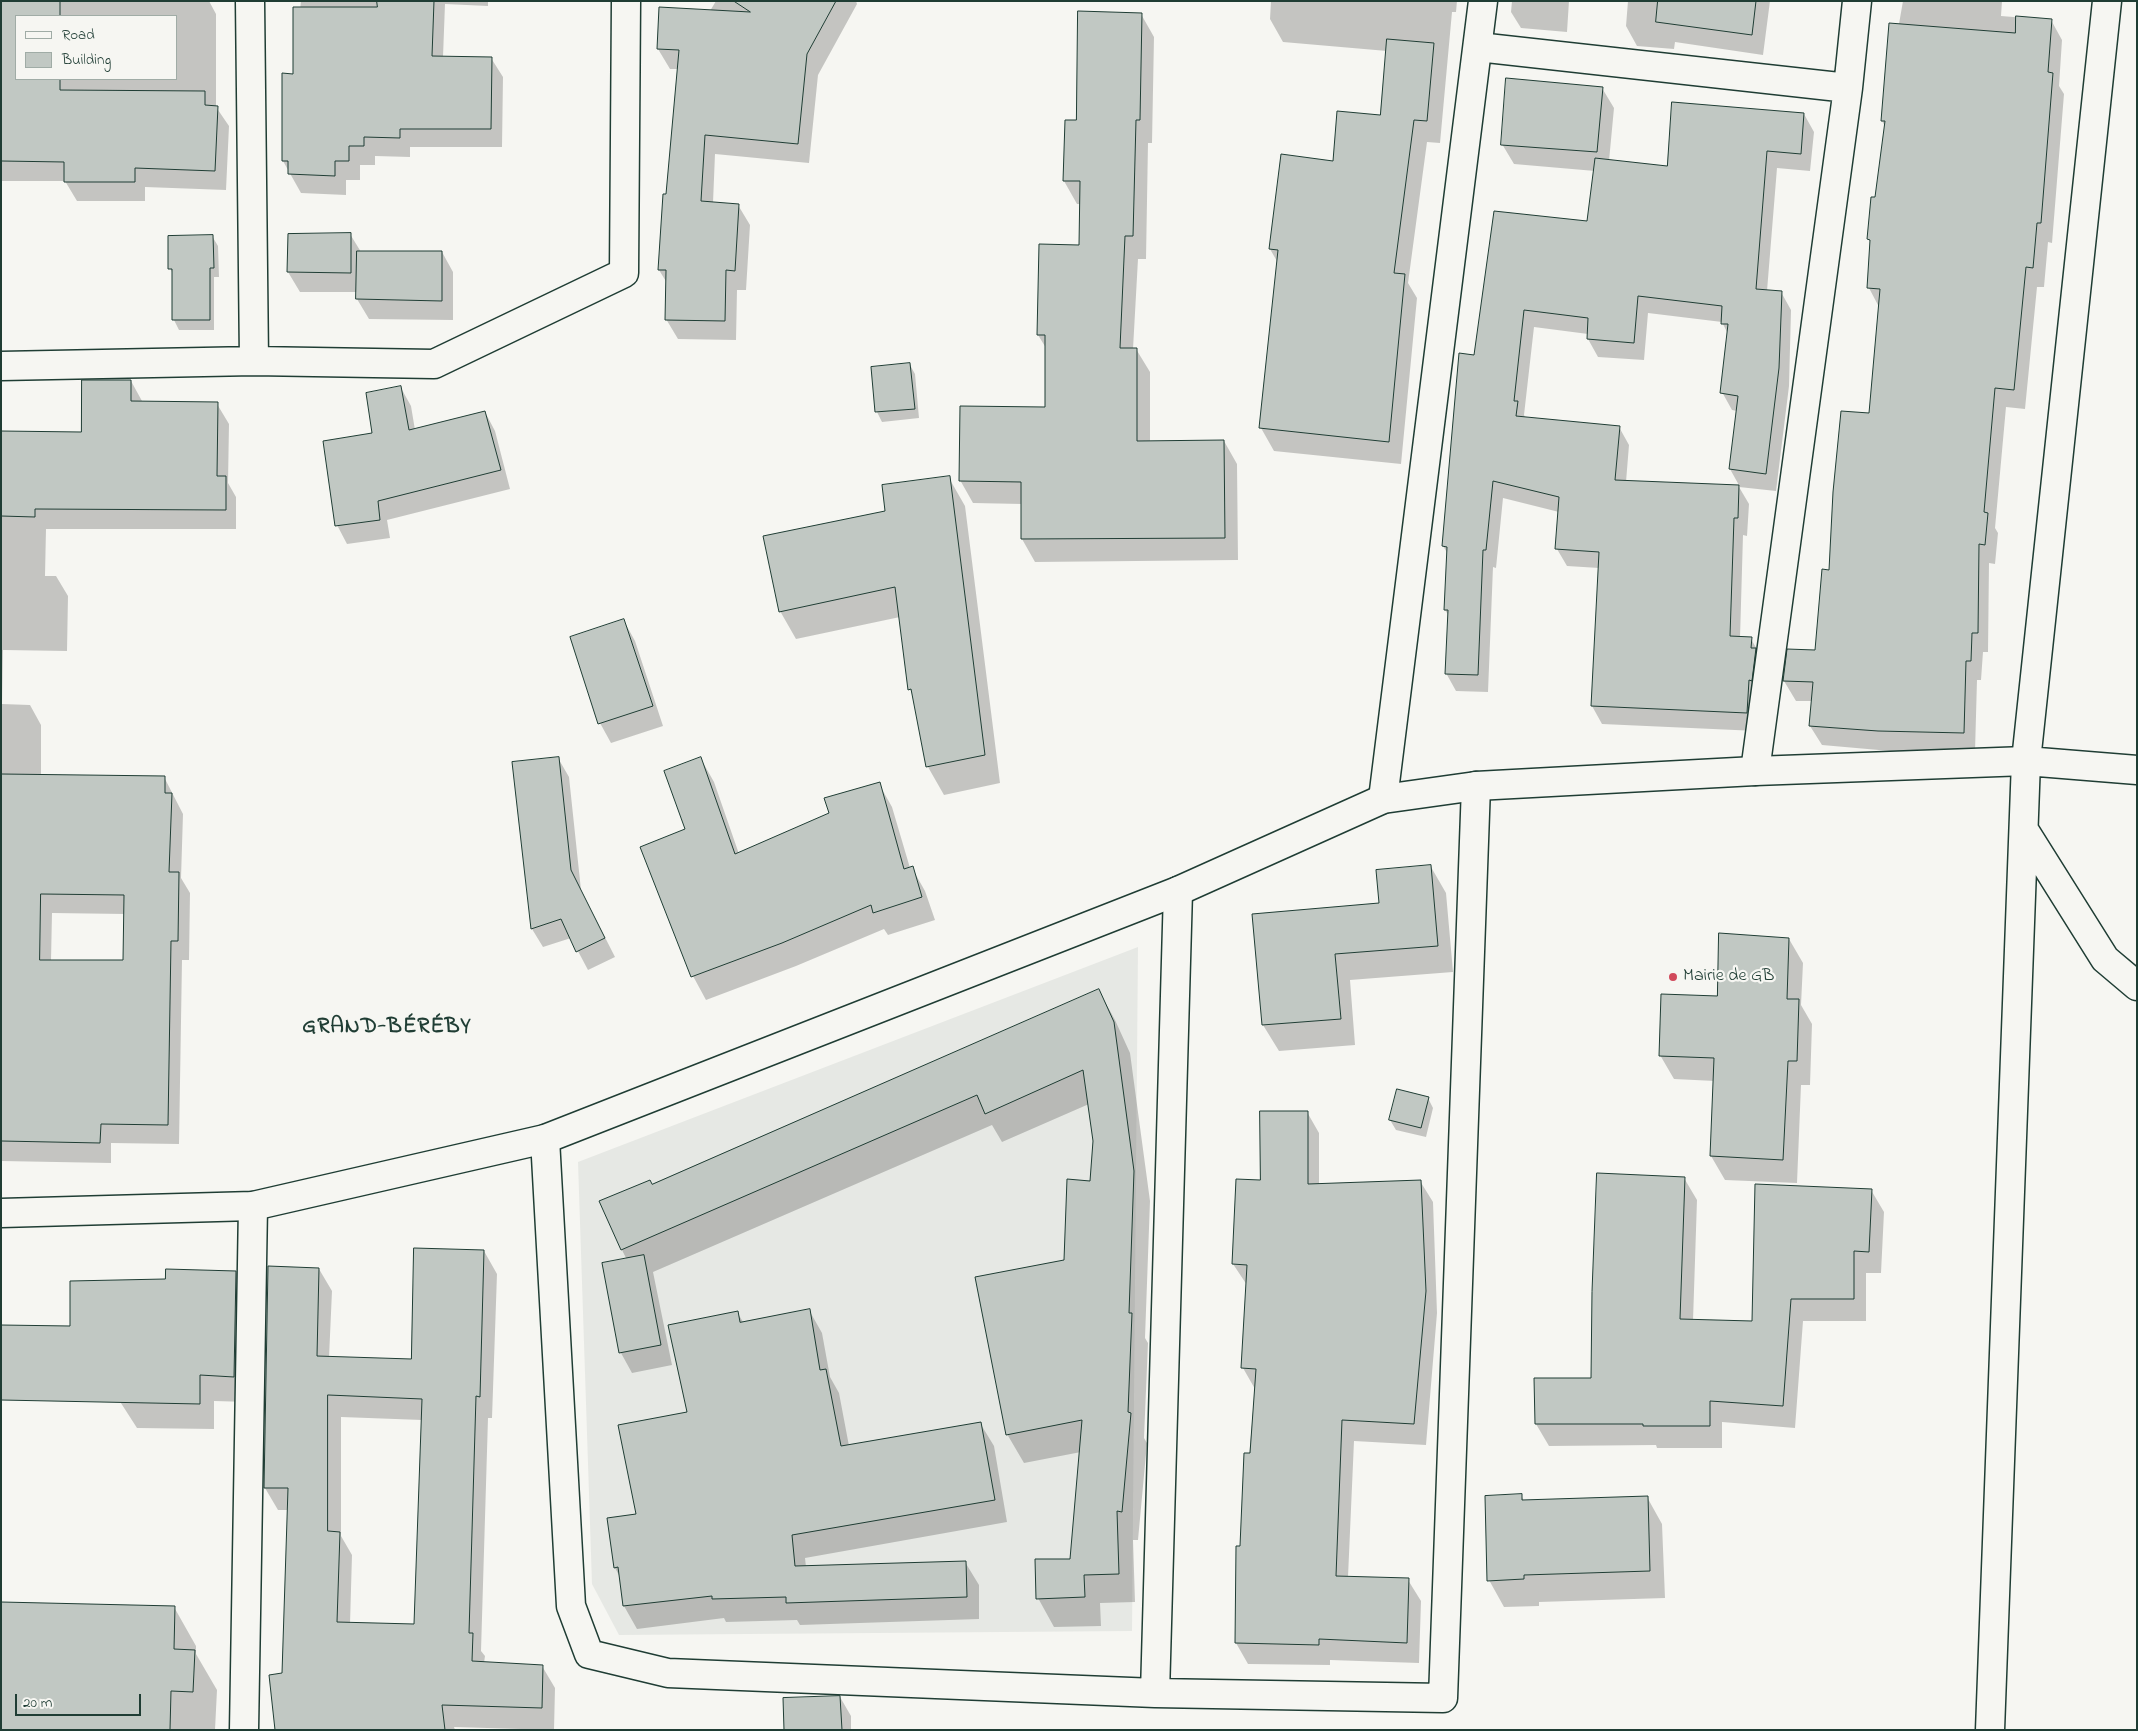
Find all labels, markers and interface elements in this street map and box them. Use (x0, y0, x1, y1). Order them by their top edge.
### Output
legend (15, 15, 178, 80)
text: Road (62, 24, 95, 46)
text: Building (62, 49, 111, 71)
place label: Mairie de GB (1683, 966, 1774, 988)
marker: Mairie de GB (1667, 971, 1679, 983)
district label: GRAND-BÉRÉBY (301, 1015, 473, 1041)
scale bar (18, 1684, 144, 1716)
text: 20 m (23, 1692, 52, 1714)

